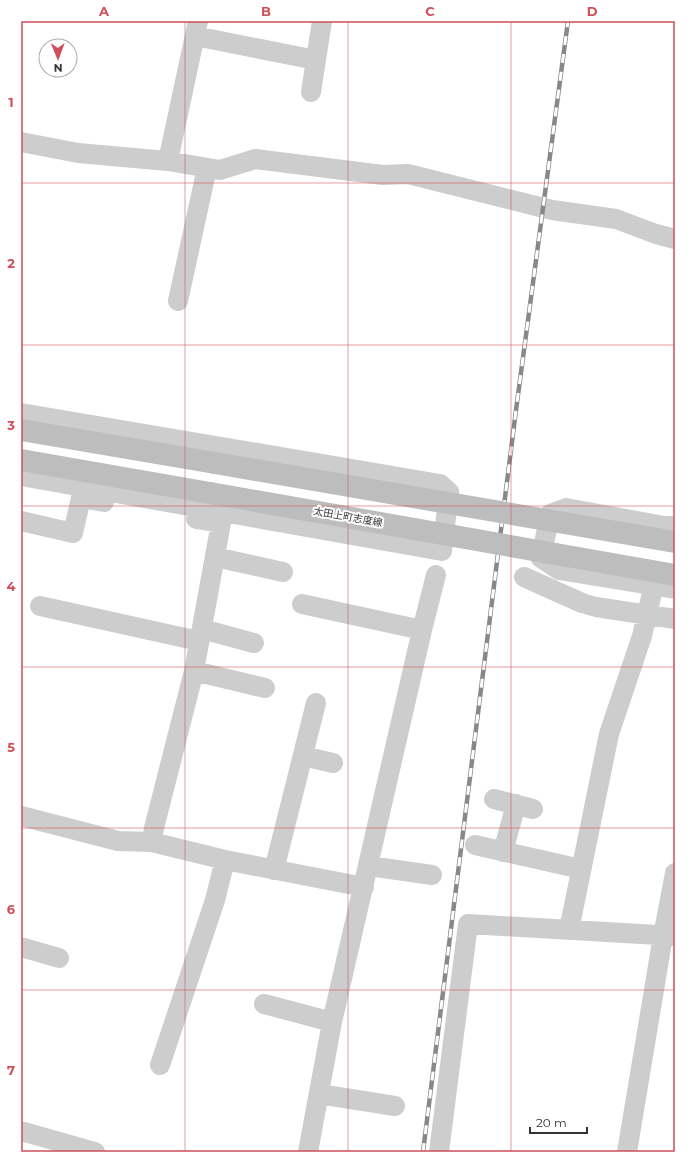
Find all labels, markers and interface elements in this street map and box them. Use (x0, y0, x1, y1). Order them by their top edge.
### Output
text: A (98, 3, 110, 19)
text: B (261, 3, 271, 19)
text: C (425, 3, 435, 19)
text: D (587, 3, 598, 19)
north arrow (38, 38, 78, 78)
text: N (54, 61, 63, 75)
text: 1 (8, 94, 14, 110)
text: 2 (7, 255, 15, 271)
text: 3 (6, 417, 15, 433)
street label: 太田上町志度線 (312, 505, 384, 529)
text: 4 (7, 578, 16, 594)
text: 5 (7, 739, 15, 755)
text: 6 (7, 901, 16, 917)
text: 7 (7, 1062, 15, 1078)
scale bar (530, 1109, 587, 1135)
text: 20 m (536, 1115, 567, 1130)

